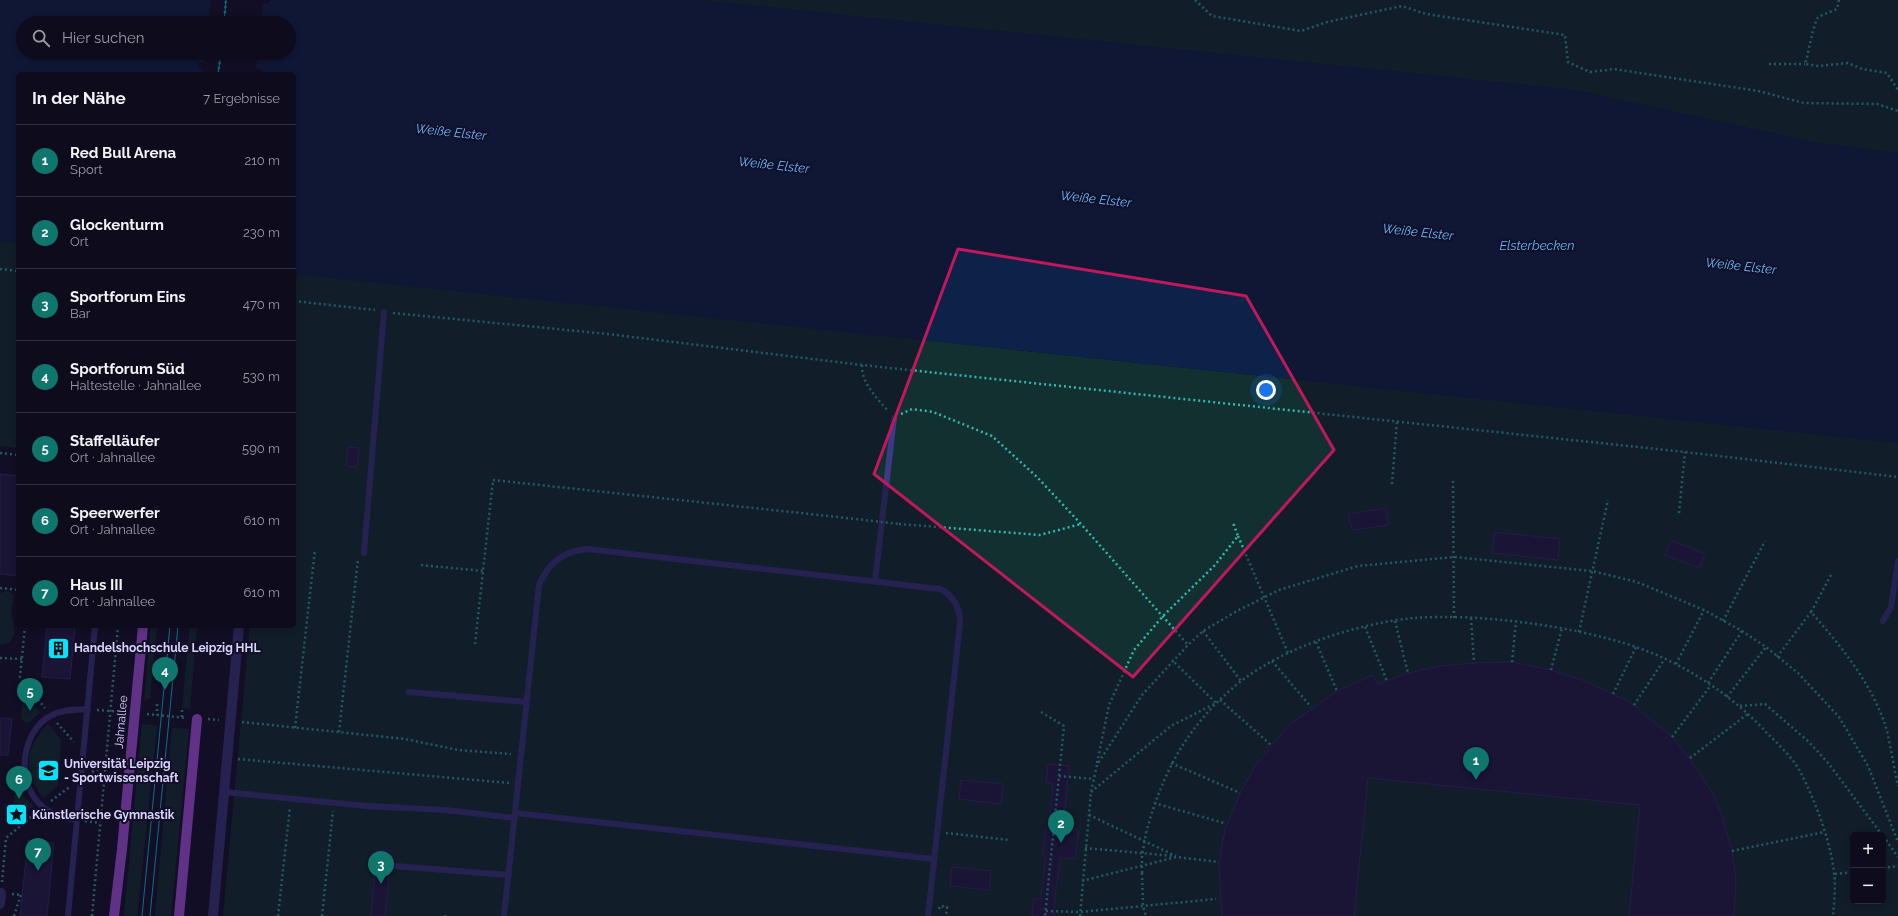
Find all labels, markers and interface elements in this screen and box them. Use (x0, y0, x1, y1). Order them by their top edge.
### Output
search box (16, 16, 296, 60)
icon: search (30, 27, 52, 49)
text: Hier suchen (62, 29, 145, 47)
text: In der Nähe (32, 88, 126, 108)
text: 7 Ergebnisse (203, 91, 280, 106)
water label: Weiße Elster (415, 121, 488, 143)
text: Red Bull Arena (70, 144, 176, 162)
text: 1 (42, 153, 48, 168)
text: 210 m (244, 153, 280, 168)
water label: Weiße Elster (738, 154, 811, 176)
text: Sport (70, 162, 103, 177)
water label: Weiße Elster (1060, 188, 1133, 210)
text: Glockenturm (70, 216, 164, 234)
water label: Weiße Elster (1382, 221, 1455, 243)
text: 2 (41, 225, 49, 240)
text: 230 m (243, 225, 280, 240)
text: Ort (70, 234, 89, 249)
water label: Elsterbecken (1499, 238, 1575, 253)
water label: Weiße Elster (1705, 255, 1778, 277)
text: Sportforum Eins (70, 288, 186, 306)
text: 3 (41, 297, 49, 312)
text: 470 m (243, 297, 280, 312)
text: Bar (70, 306, 90, 321)
text: Sportforum Süd (70, 360, 185, 378)
text: 4 (41, 369, 49, 384)
text: 530 m (243, 369, 280, 384)
text: Haltestelle · Jahnallee (70, 378, 201, 393)
your location (1256, 380, 1276, 400)
text: Staffelläufer (70, 432, 160, 450)
text: 5 (41, 441, 49, 456)
text: 590 m (242, 441, 280, 456)
text: Ort · Jahnallee (70, 450, 155, 465)
text: Speerwerfer (70, 504, 160, 522)
text: 6 (41, 513, 49, 528)
text: 610 m (243, 513, 280, 528)
text: Ort · Jahnallee (70, 522, 155, 537)
text: Haus III (70, 576, 123, 594)
text: 7 (41, 585, 49, 600)
text: 610 m (243, 585, 280, 600)
text: Ort · Jahnallee (70, 594, 155, 609)
building icon: Handelshochschule Leipzig HHL (46, 635, 72, 661)
place label: Handelshochschule Leipzig HHL (74, 641, 261, 655)
pin: 4 (152, 657, 178, 690)
pin: 5 (17, 678, 43, 711)
street label: Jahnallee (112, 695, 130, 749)
pin: 1 (1463, 747, 1489, 780)
place label: Universität Leipzig - Sportwissenschaft (64, 757, 179, 785)
school or university icon: Universität Leipzig - Sportwissenschaft (35, 758, 61, 784)
pin: 6 (6, 766, 32, 799)
place icon: Künstlerische Gymnastik (3, 802, 29, 828)
place label: Künstlerische Gymnastik (32, 808, 175, 822)
pin: 2 (1048, 810, 1074, 843)
map controls (1850, 832, 1886, 904)
button: + (1850, 832, 1886, 868)
pin: 7 (25, 838, 51, 871)
pin: 3 (368, 851, 394, 884)
button: − (1850, 868, 1886, 904)

